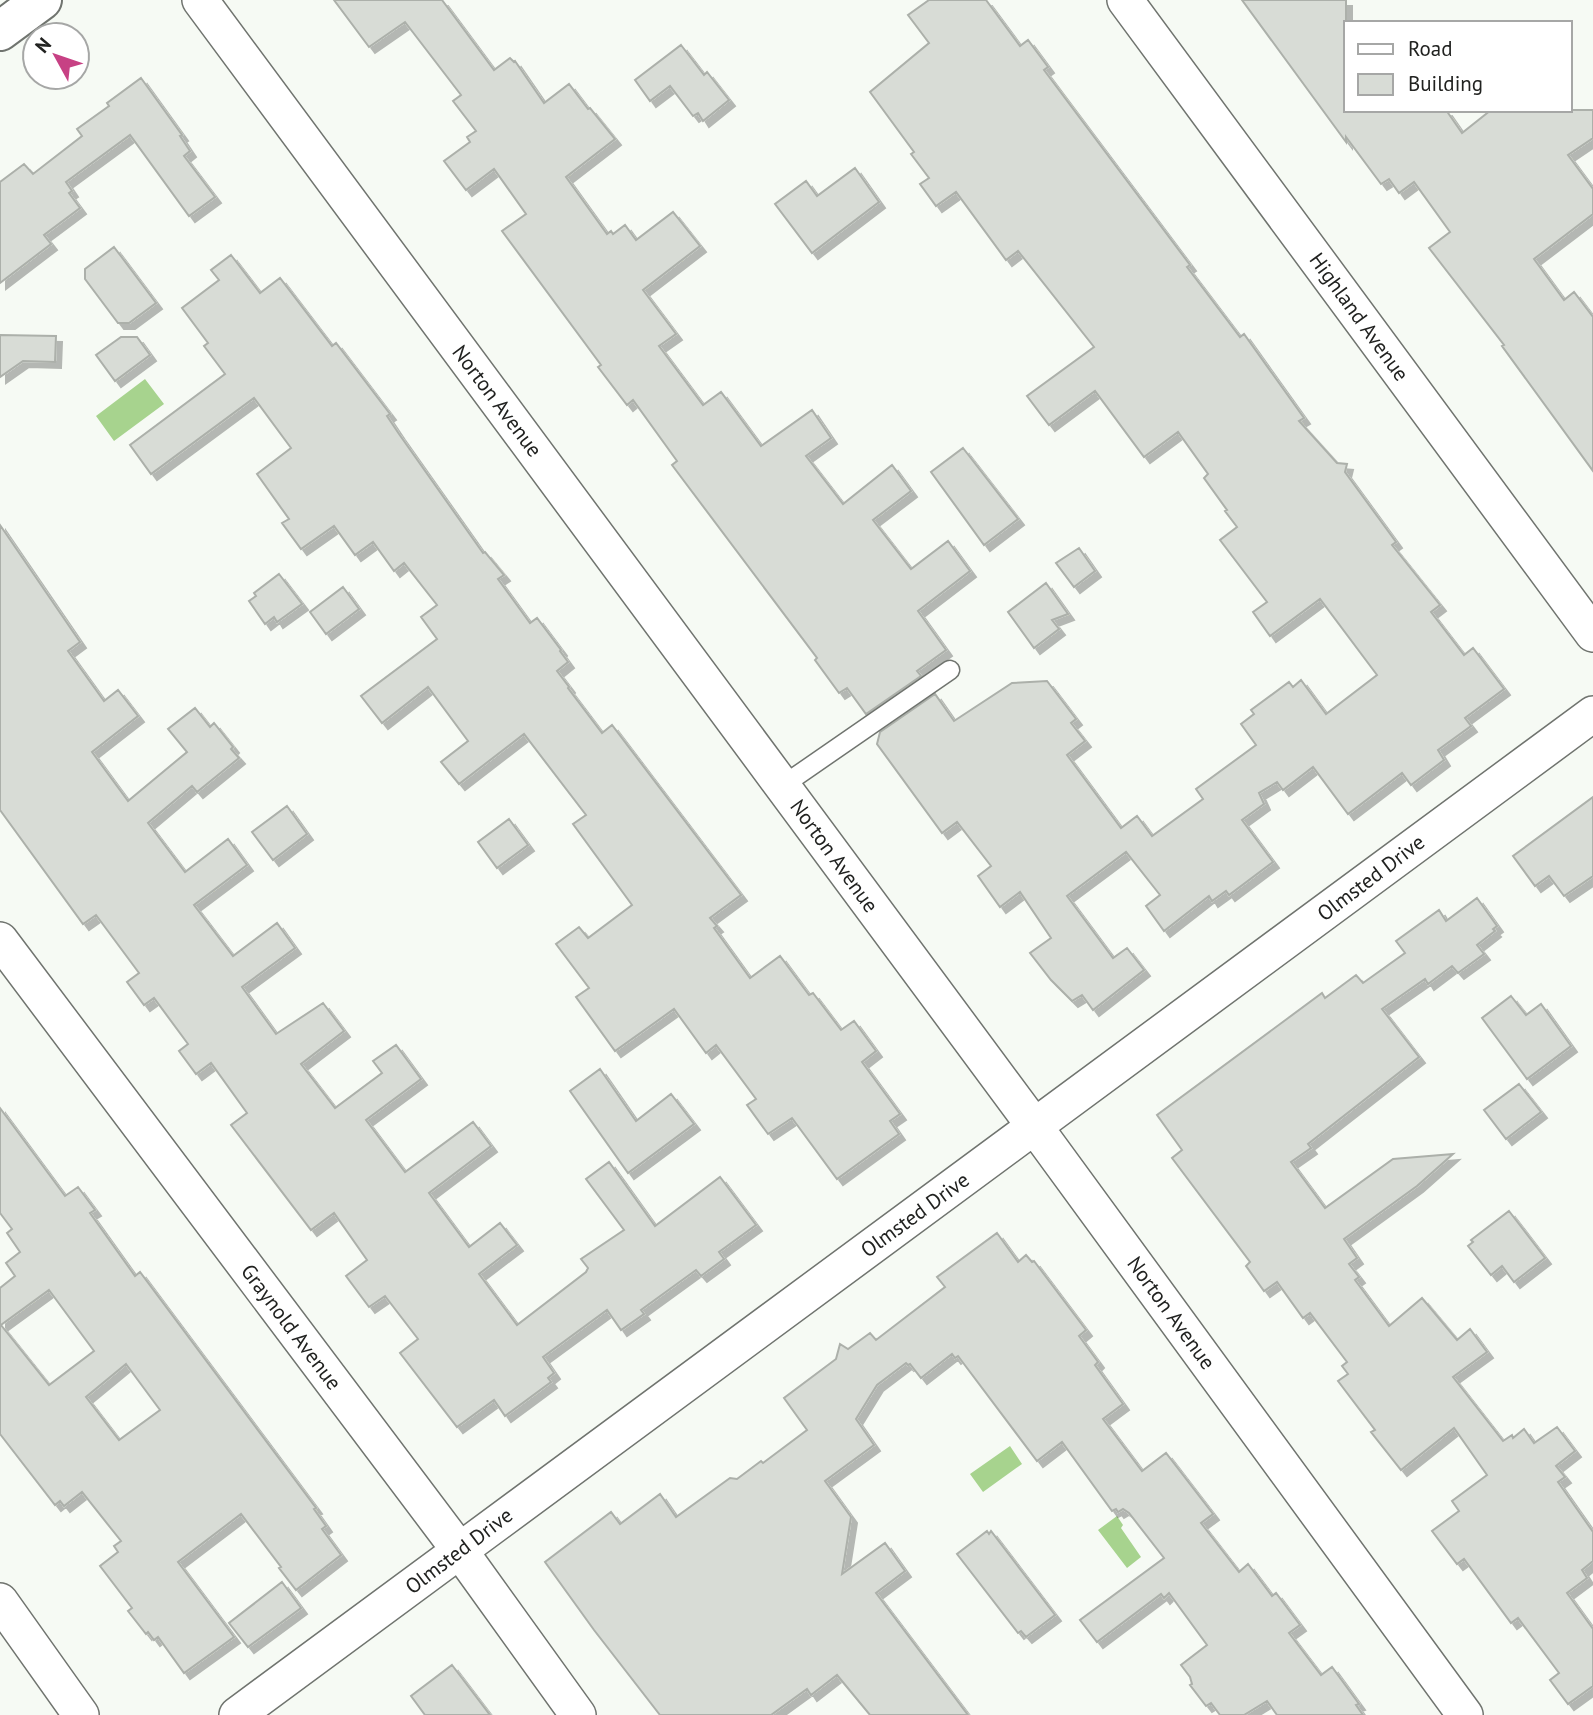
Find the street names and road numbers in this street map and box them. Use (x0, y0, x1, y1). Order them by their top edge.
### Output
street label: Highland Avenue (1304, 247, 1415, 386)
street label: Norton Avenue (447, 339, 548, 462)
street label: Norton Avenue (784, 794, 885, 918)
street label: Olmsted Drive (1311, 828, 1430, 927)
street label: Olmsted Drive (855, 1166, 974, 1263)
street label: Norton Avenue (1121, 1251, 1222, 1375)
street label: Graynold Avenue (235, 1258, 348, 1395)
street label: Olmsted Drive (399, 1501, 518, 1600)

